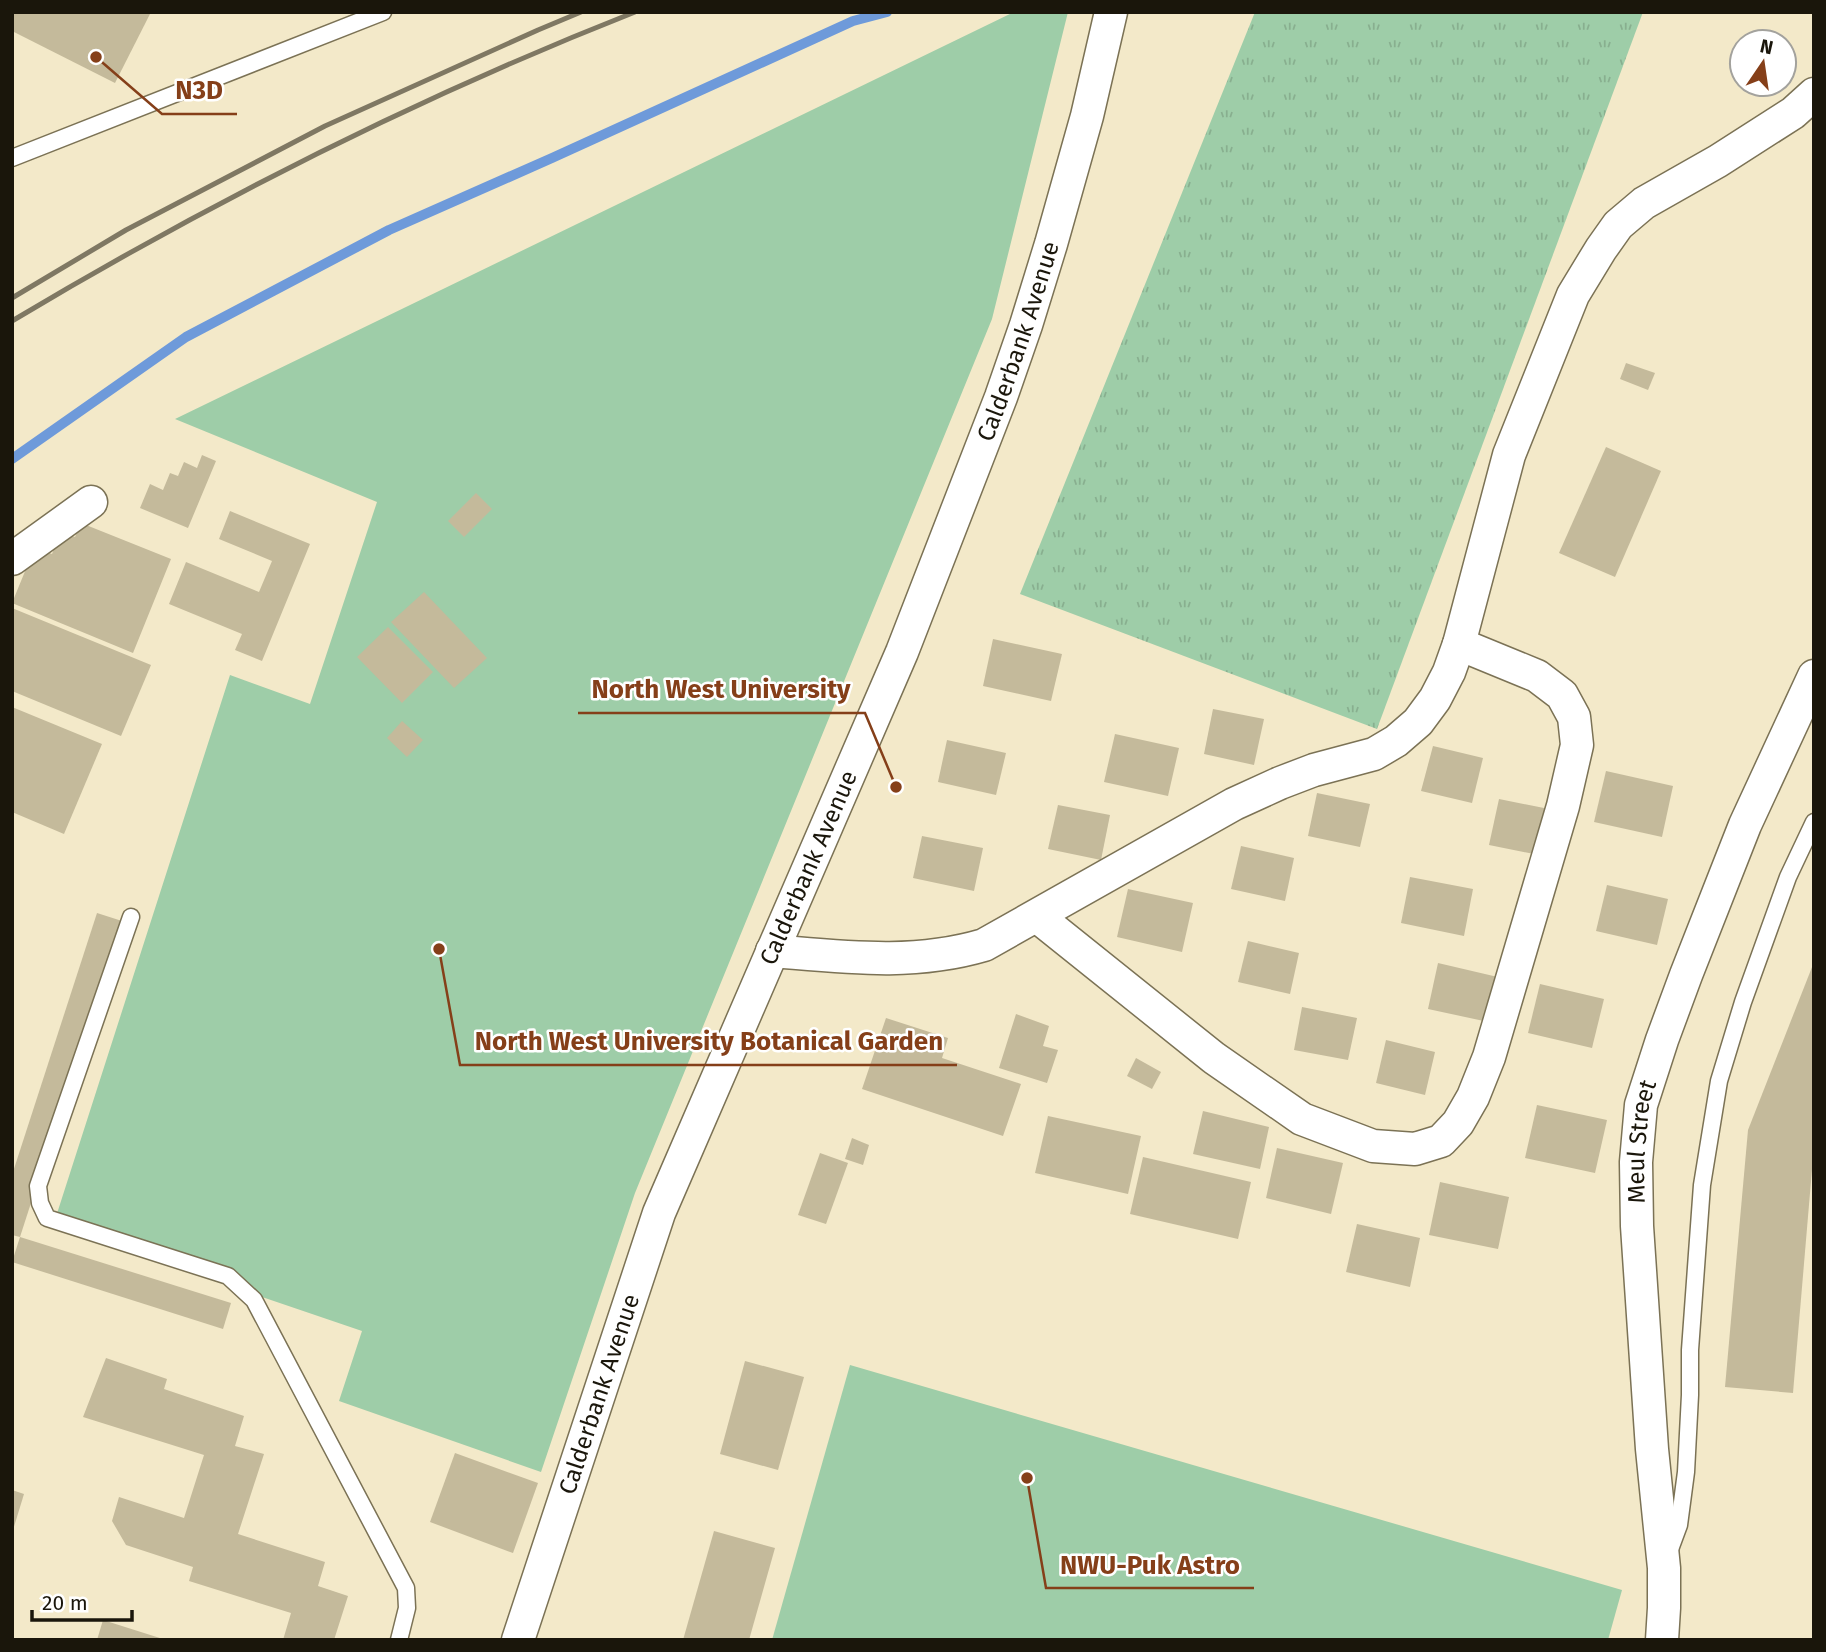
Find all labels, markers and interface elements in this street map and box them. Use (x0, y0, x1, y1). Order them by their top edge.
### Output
north arrow (1728, 28, 1798, 98)
text: N (1758, 34, 1775, 60)
callout: N3D (162, 67, 237, 114)
text: N3D (175, 75, 223, 106)
street label: Calderbank Avenue (971, 238, 1065, 445)
callout: North West University (578, 666, 865, 713)
text: North West University (591, 674, 851, 705)
street label: Calderbank Avenue (754, 766, 863, 969)
callout: North West University Botanical Garden (460, 1018, 957, 1065)
text: North West University Botanical Garden (475, 1026, 943, 1057)
street label: Meul Street (1622, 1076, 1662, 1204)
street label: Calderbank Avenue (553, 1290, 645, 1498)
callout: NWU-Puk Astro (1046, 1541, 1254, 1588)
text: NWU-Puk Astro (1060, 1550, 1240, 1581)
scale bar (32, 1578, 131, 1622)
text: 20 m (42, 1590, 88, 1616)

